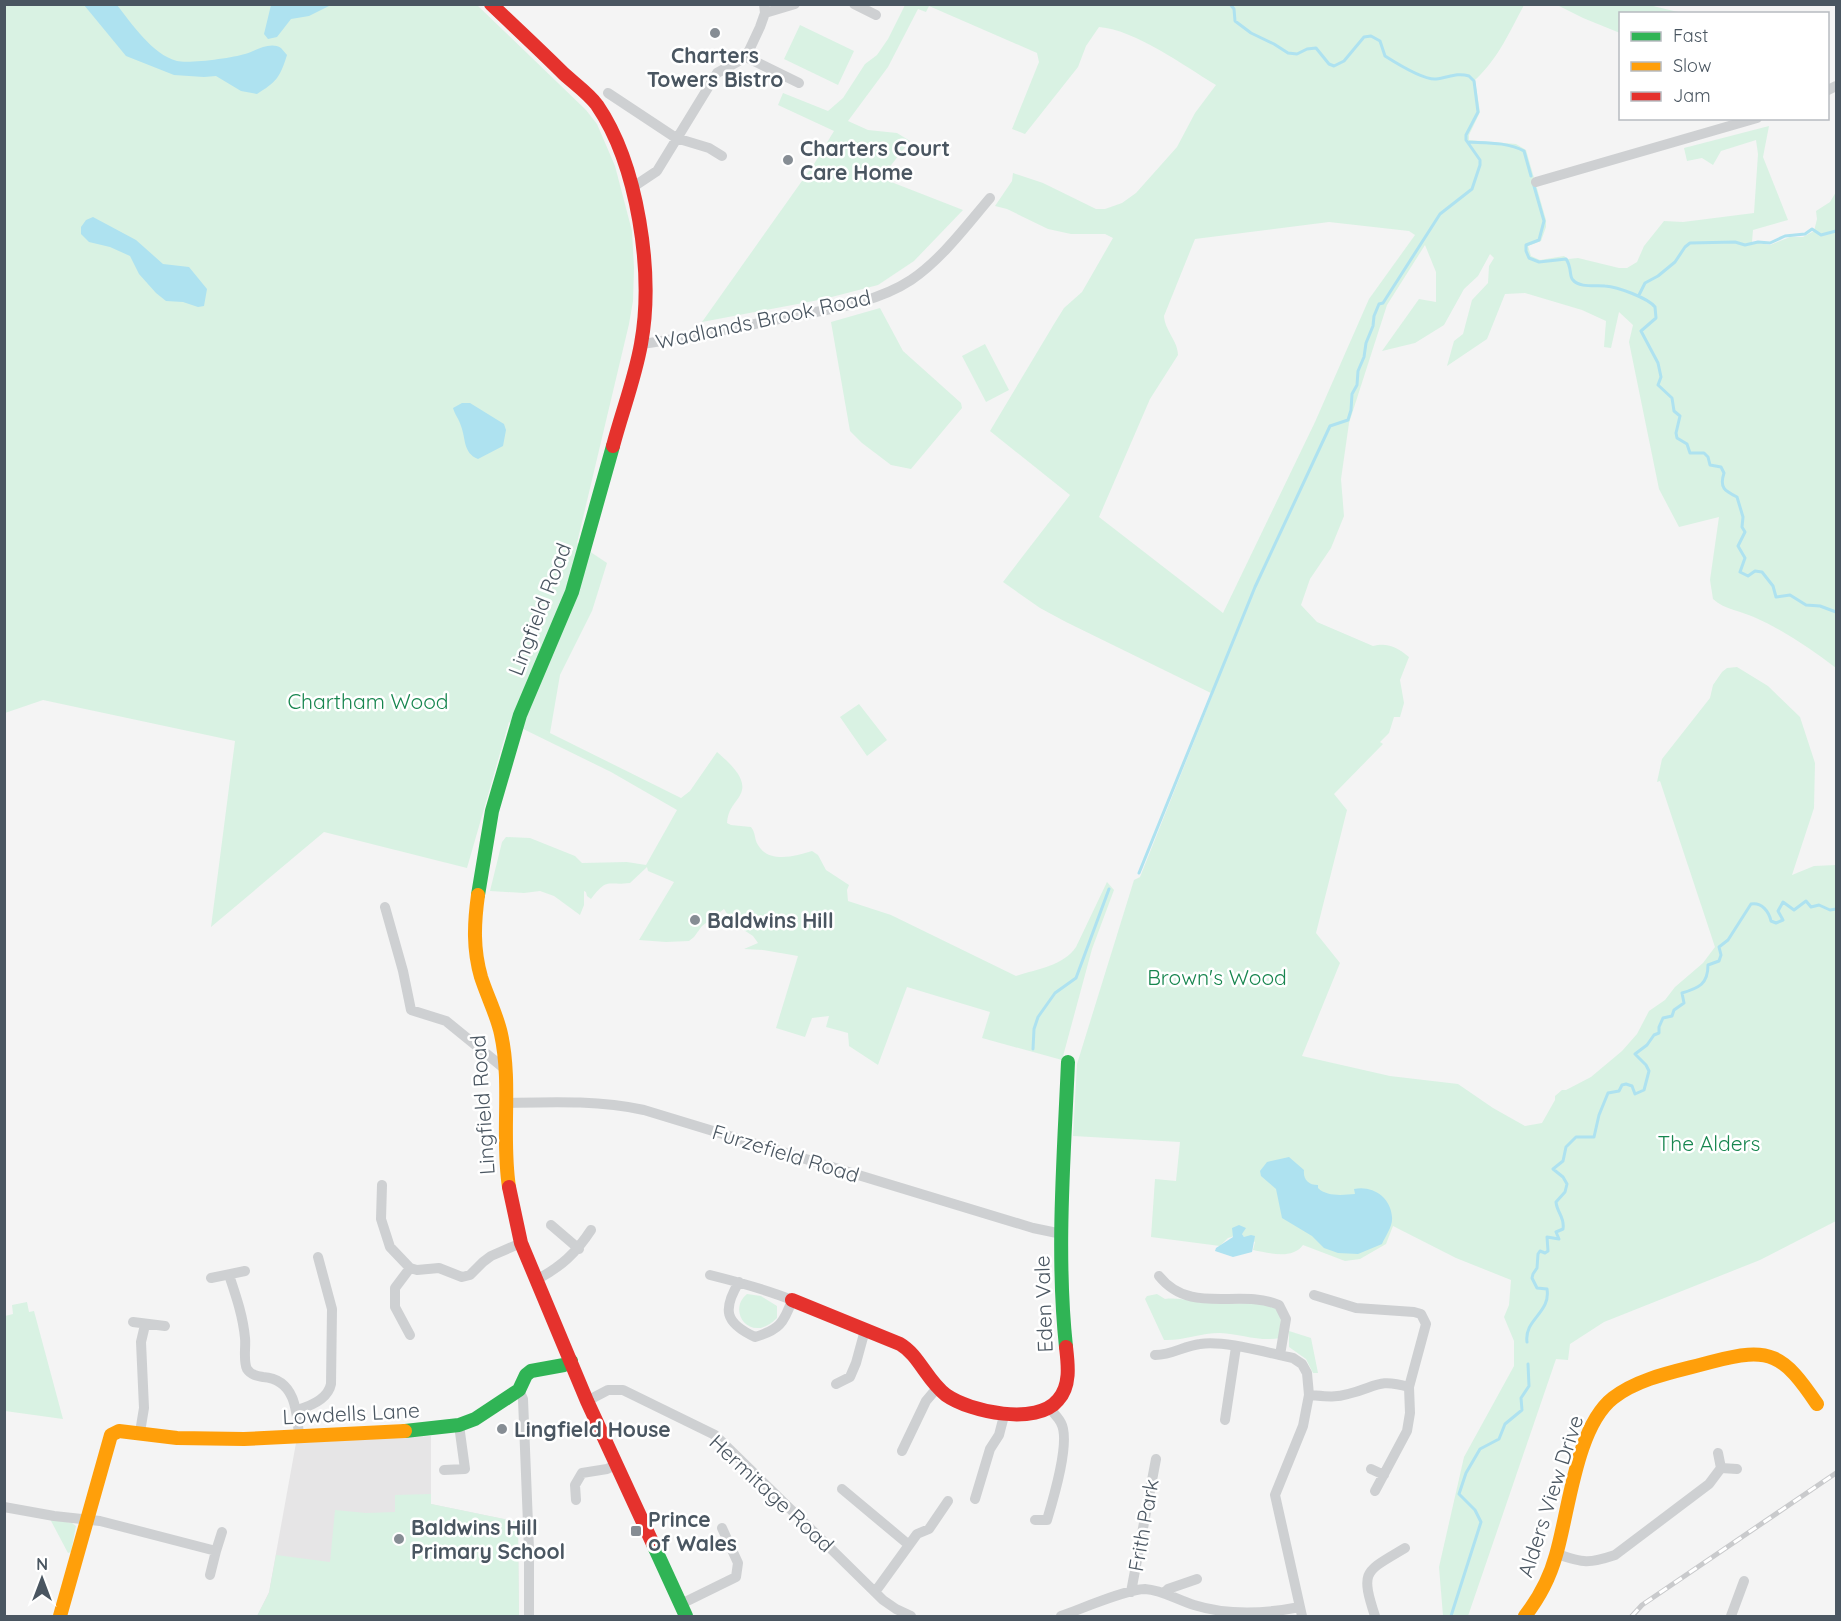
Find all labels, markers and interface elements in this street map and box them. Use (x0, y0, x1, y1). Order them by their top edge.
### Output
legend (1619, 12, 1829, 120)
text: Fast (1673, 24, 1708, 47)
marker: Charters Towers Bistro (708, 26, 722, 40)
place label: Charters Towers Bistro (647, 42, 783, 92)
text: Slow (1673, 54, 1711, 77)
text: Jam (1673, 84, 1711, 107)
place label: Charters Court Care Home (800, 135, 950, 185)
marker: Charters Court Care Home (781, 153, 795, 167)
street label: Wadlands Brook Road (653, 283, 873, 355)
street label: Lingfield Road (502, 539, 576, 679)
park label: Chartham Wood (287, 688, 449, 714)
place label: Baldwins Hill (707, 907, 834, 933)
marker: Baldwins Hill (688, 913, 702, 927)
park label: Brown's Wood (1147, 964, 1287, 990)
street label: Lingfield Road (464, 1034, 500, 1176)
street label: Furzefield Road (709, 1118, 863, 1188)
park label: The Alders (1658, 1130, 1760, 1156)
street label: Eden Vale (1028, 1255, 1058, 1353)
street label: Lowdells Lane (282, 1396, 420, 1430)
street label: Alders View Drive (1512, 1412, 1588, 1580)
place label: Lingfield House (514, 1416, 671, 1442)
marker: Lingfield House (495, 1422, 509, 1436)
street label: Hermitage Road (704, 1429, 840, 1557)
street label: Frith Park (1122, 1477, 1164, 1573)
place label: Prince of Wales (648, 1506, 737, 1556)
place label: Baldwins Hill Primary School (411, 1514, 565, 1564)
marker: Prince of Wales (629, 1524, 643, 1538)
marker: Baldwins Hill Primary School (392, 1532, 406, 1546)
north arrow (12, 1549, 72, 1609)
text: N (36, 1554, 48, 1574)

